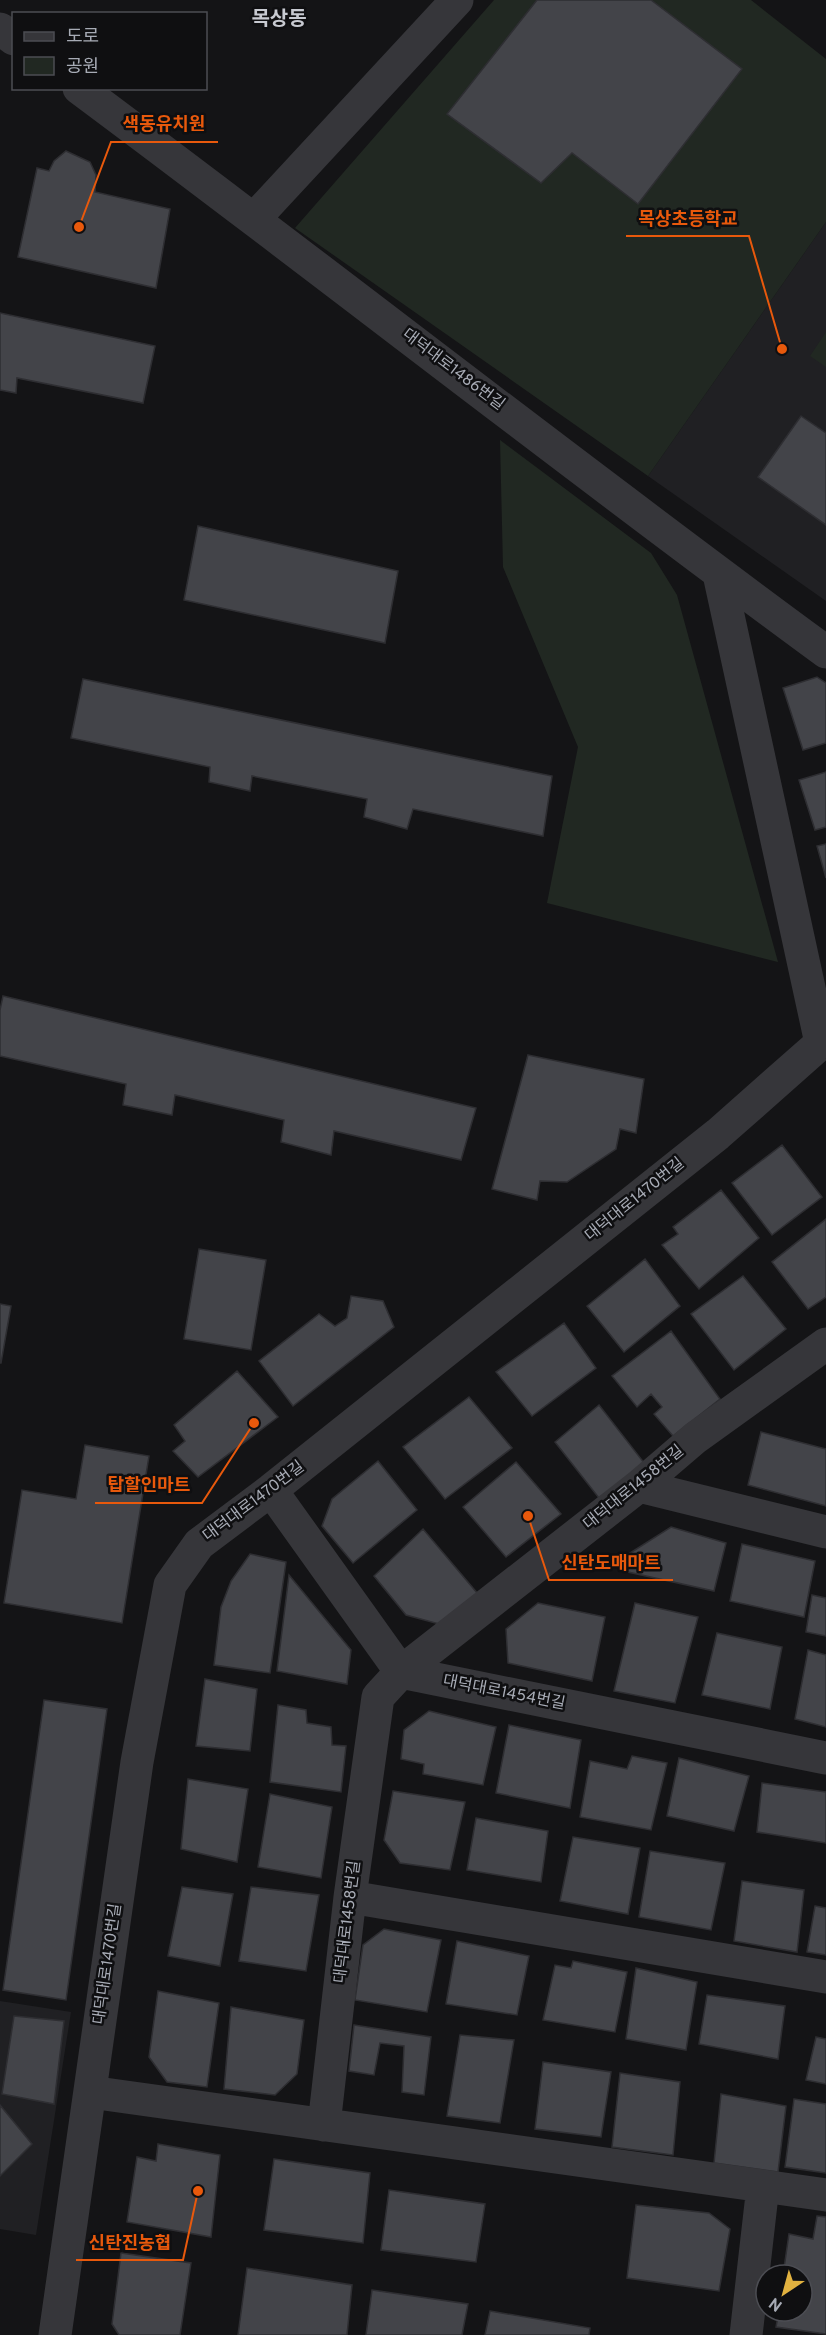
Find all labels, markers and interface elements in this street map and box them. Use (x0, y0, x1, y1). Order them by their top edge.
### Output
district label: 목상동 (251, 7, 307, 33)
legend (12, 12, 207, 90)
text: 도로 (66, 26, 99, 49)
text: 공원 (66, 56, 99, 79)
callout: 색동유치원 (111, 106, 218, 142)
text: 색동유치원 (123, 114, 205, 137)
callout: 목상초등학교 (626, 200, 749, 236)
text: 목상초등학교 (638, 209, 738, 232)
street label: 대덕대로1486번길 (398, 325, 508, 415)
street label: 대덕대로1470번길 (581, 1154, 689, 1246)
street label: 대덕대로1458번길 (580, 1441, 688, 1535)
street label: 대덕대로1470번길 (199, 1457, 309, 1547)
callout: 탑할인마트 (95, 1467, 202, 1503)
text: 탑할인마트 (108, 1475, 190, 1498)
callout: 신탄도매마트 (549, 1544, 673, 1580)
text: 신탄도매마트 (561, 1553, 661, 1576)
street label: 대덕대로1454번길 (441, 1671, 567, 1715)
street label: 대덕대로1458번길 (331, 1859, 365, 1985)
street label: 대덕대로1470번길 (90, 1902, 126, 2026)
callout: 신탄진농협 (76, 2224, 183, 2260)
text: 신탄진농협 (89, 2233, 171, 2256)
north arrow (754, 2263, 814, 2323)
text: N (766, 2292, 787, 2315)

